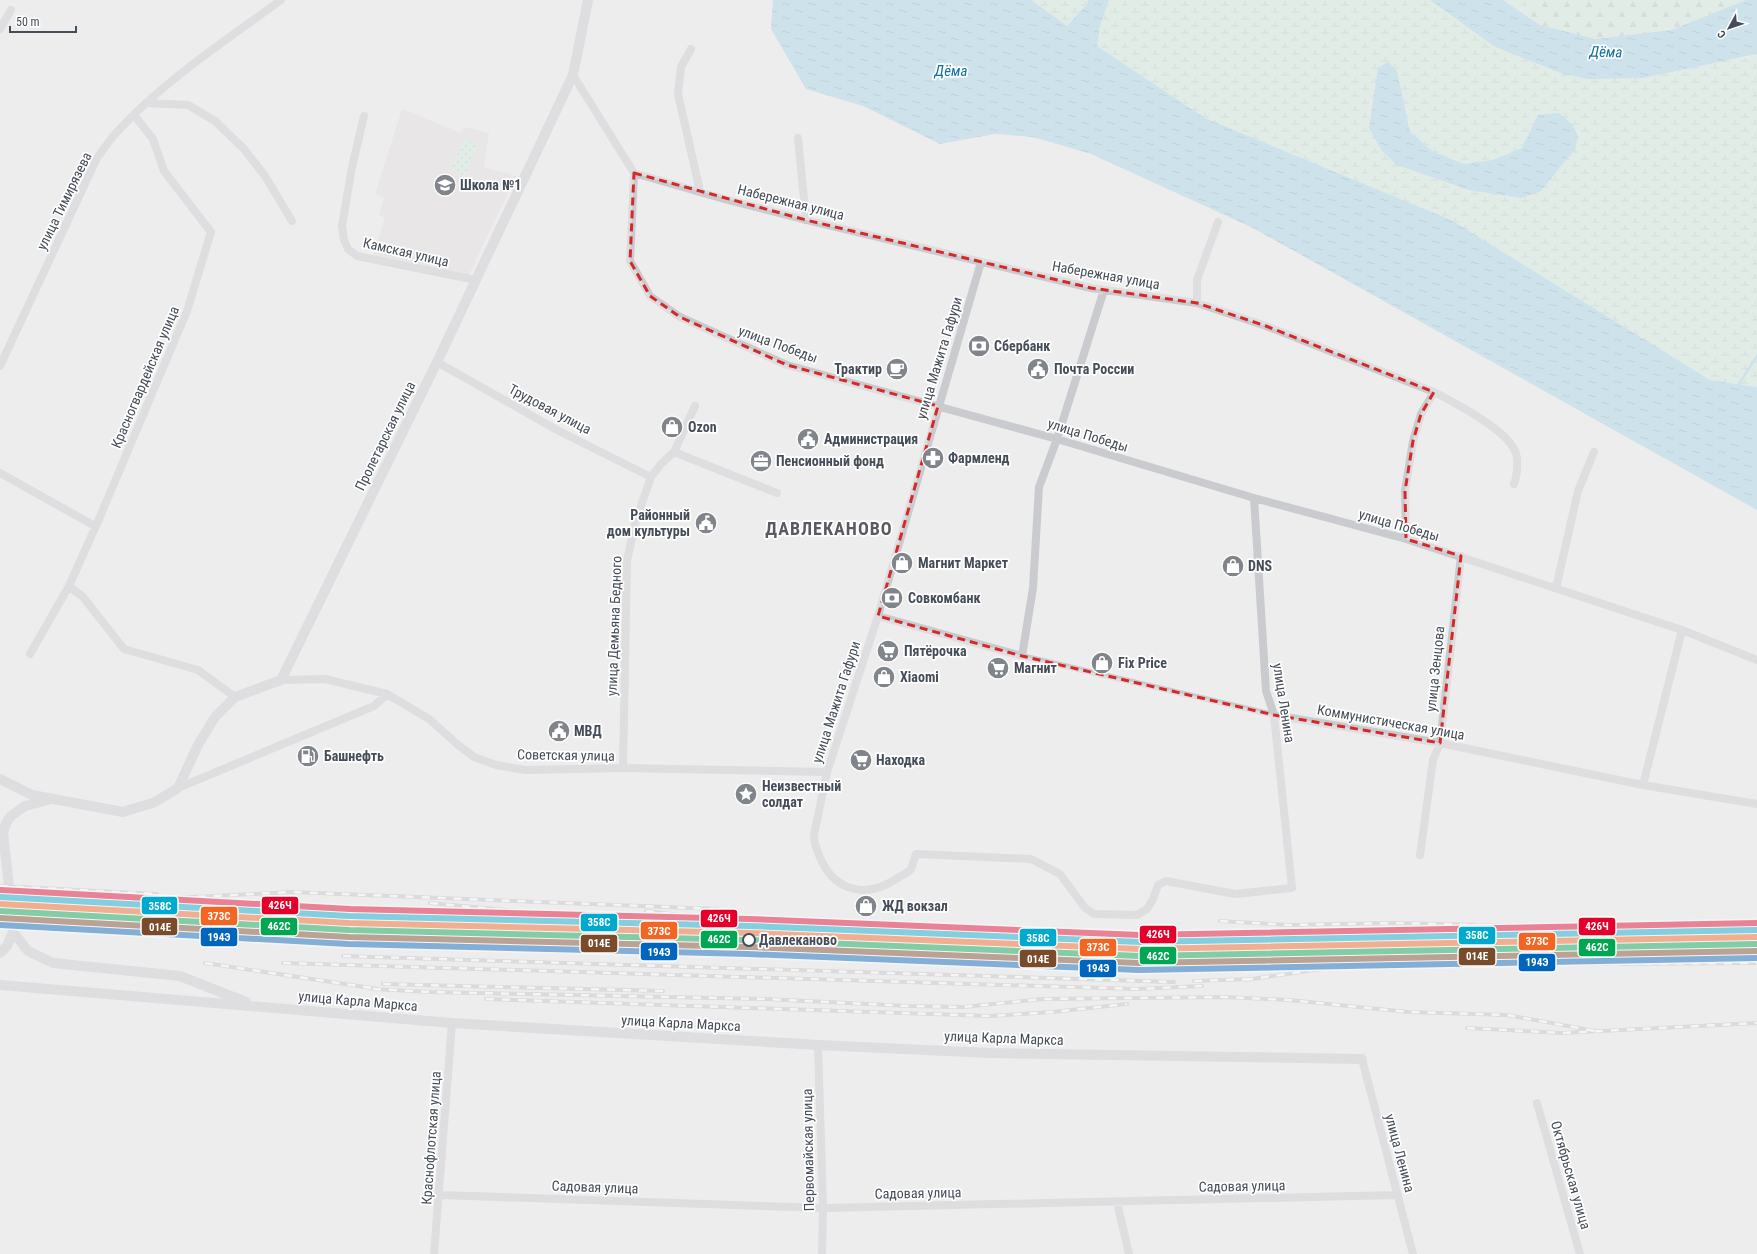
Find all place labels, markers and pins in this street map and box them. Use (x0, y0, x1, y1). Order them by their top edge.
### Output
school or university icon: Школа №1 (432, 172, 458, 198)
place label: Школа №1 (460, 177, 521, 193)
bank icon: Сбербанк (966, 333, 992, 359)
place label: Сбербанк (994, 338, 1050, 354)
cafe icon: Трактир (884, 356, 910, 382)
public building icon: Почта России (1025, 356, 1051, 382)
place label: Трактир (834, 361, 882, 377)
place label: Почта России (1054, 361, 1134, 377)
shop icon: Ozon (659, 414, 685, 440)
place label: Ozon (688, 419, 717, 435)
public building icon: Администрация (795, 426, 821, 452)
place label: Администрация (824, 431, 918, 447)
pharmacy icon: Фармленд (920, 445, 946, 471)
office icon: Пенсионный фонд (748, 448, 774, 474)
place label: Фармленд (948, 450, 1010, 466)
place label: Пенсионный фонд (776, 453, 884, 469)
place label: Районный дом культуры (607, 507, 690, 539)
public building icon: Районный дом культуры (693, 510, 719, 536)
shop icon: Магнит Маркет (889, 550, 915, 576)
shop icon: DNS (1220, 553, 1246, 579)
place label: Магнит Маркет (918, 555, 1009, 571)
place label: DNS (1248, 558, 1272, 574)
bank icon: Совкомбанк (879, 585, 905, 611)
place label: Совкомбанк (908, 590, 981, 606)
supermarket icon: Пятёрочка (875, 638, 901, 664)
place label: Пятёрочка (904, 643, 967, 659)
shop icon: Fix Price (1089, 650, 1115, 676)
supermarket icon: Магнит (985, 655, 1011, 681)
place label: Fix Price (1118, 655, 1167, 671)
place label: Магнит (1014, 660, 1057, 676)
shop icon: Xiaomi (871, 664, 897, 690)
place label: Xiaomi (900, 669, 939, 685)
public building icon: МВД (546, 718, 572, 744)
place label: МВД (574, 723, 602, 739)
fuel station icon: Башнефть (295, 743, 321, 769)
supermarket icon: Находка (848, 747, 874, 773)
place label: Башнефть (324, 748, 384, 764)
place label: Находка (876, 752, 926, 768)
place label: Неизвестный солдат (762, 778, 841, 810)
place icon: Неизвестный солдат (733, 781, 759, 807)
shop icon: ЖД вокзал (853, 893, 879, 919)
place label: ЖД вокзал (882, 898, 948, 914)
place label: Давлеканово (759, 932, 837, 948)
marker: Давлеканово (742, 933, 756, 947)

